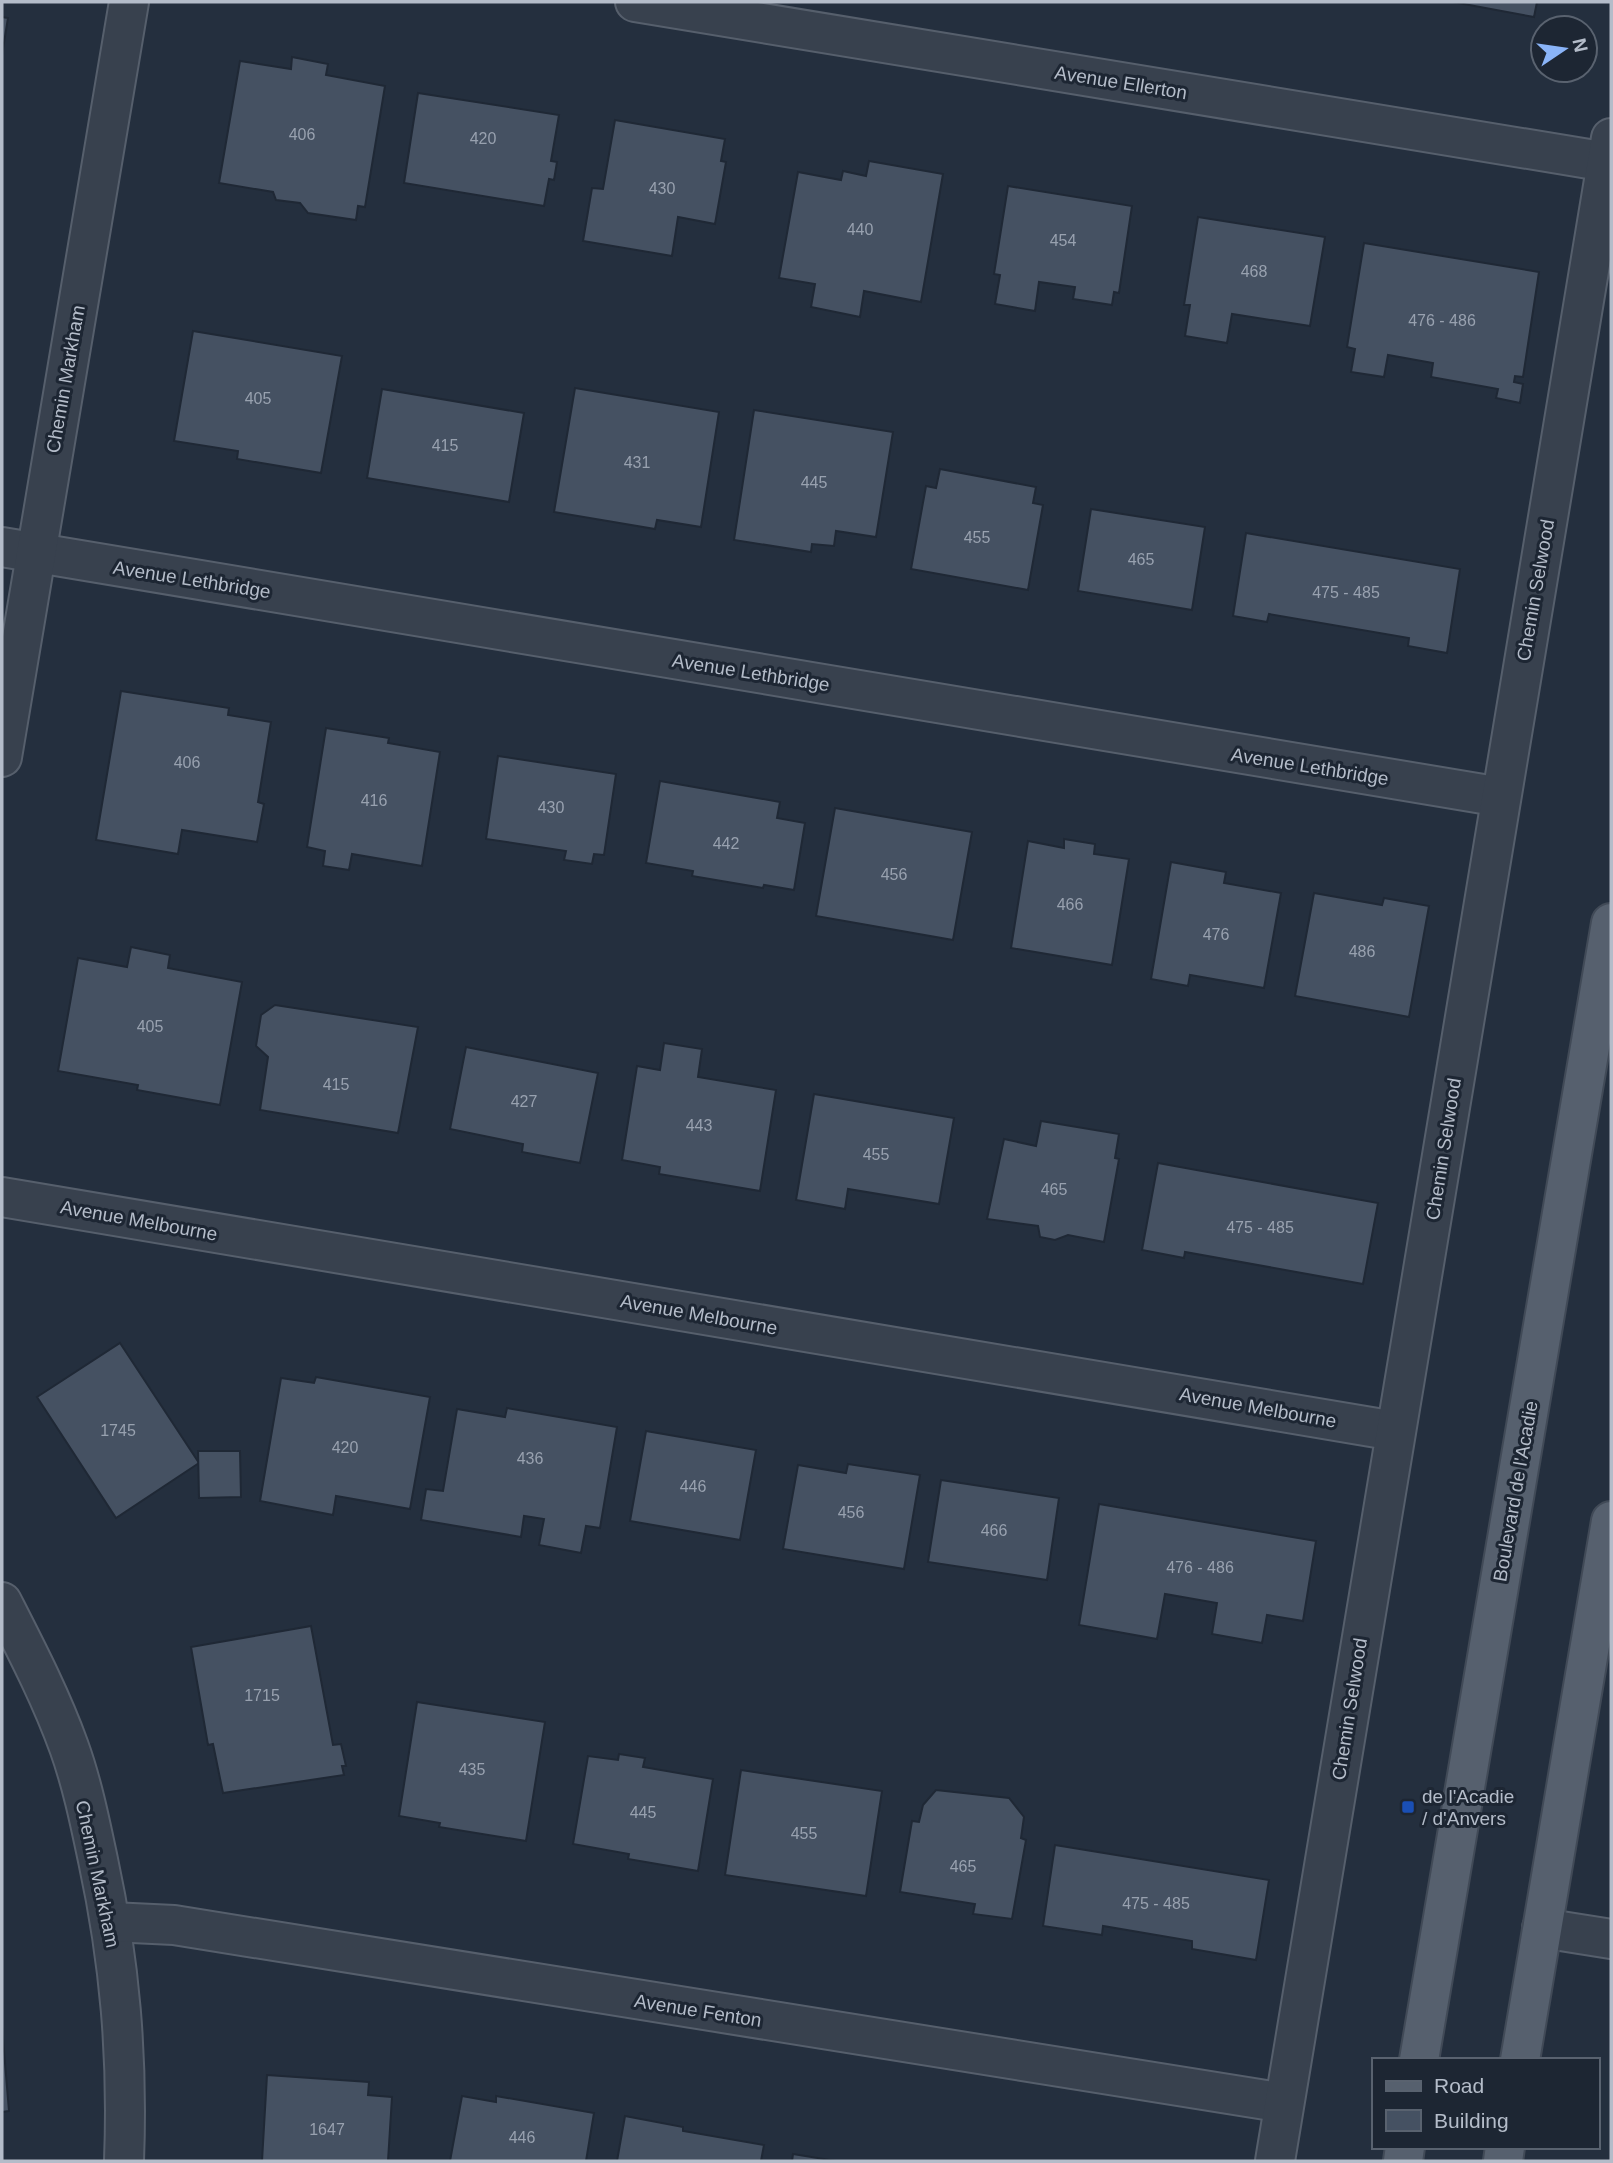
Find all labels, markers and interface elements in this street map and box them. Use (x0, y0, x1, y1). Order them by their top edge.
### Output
north arrow (1529, 14, 1599, 84)
text: N (1568, 36, 1592, 54)
street label: Avenue Ellerton (1053, 62, 1189, 103)
house number: 406 (289, 126, 315, 143)
house number: 420 (470, 130, 496, 147)
house number: 430 (649, 180, 675, 197)
house number: 440 (847, 221, 873, 238)
house number: 454 (1050, 232, 1076, 249)
house number: 468 (1241, 263, 1267, 280)
street label: Chemin Markham (42, 303, 89, 455)
house number: 476 - 486 (1408, 312, 1476, 329)
house number: 405 (245, 390, 271, 407)
house number: 415 (432, 437, 458, 454)
house number: 431 (624, 454, 650, 471)
house number: 445 (801, 474, 827, 491)
street label: Chemin Selwood (1513, 518, 1558, 663)
house number: 455 (964, 529, 990, 546)
house number: 465 (1128, 551, 1154, 568)
street label: Avenue Lethbridge (112, 557, 272, 602)
house number: 475 - 485 (1312, 584, 1380, 601)
street label: Avenue Lethbridge (671, 650, 831, 695)
street label: Avenue Lethbridge (1230, 744, 1390, 789)
house number: 406 (174, 754, 200, 771)
house number: 416 (361, 792, 387, 809)
house number: 430 (538, 799, 564, 816)
house number: 442 (713, 835, 739, 852)
house number: 456 (881, 866, 907, 883)
house number: 466 (1057, 896, 1083, 913)
house number: 476 (1203, 926, 1229, 943)
house number: 486 (1349, 943, 1375, 960)
house number: 405 (137, 1018, 163, 1035)
house number: 415 (323, 1076, 349, 1093)
street label: Chemin Selwood (1422, 1076, 1465, 1222)
house number: 427 (511, 1093, 537, 1110)
house number: 443 (686, 1117, 712, 1134)
house number: 455 (863, 1146, 889, 1163)
house number: 465 (1041, 1181, 1067, 1198)
street label: Avenue Melbourne (59, 1196, 219, 1245)
house number: 475 - 485 (1226, 1219, 1294, 1236)
street label: Avenue Melbourne (619, 1290, 779, 1339)
street label: Avenue Melbourne (1178, 1383, 1338, 1432)
street label: Boulevard de l'Acadie (1489, 1399, 1542, 1583)
house number: 1745 (100, 1422, 136, 1439)
house number: 420 (332, 1439, 358, 1456)
house number: 436 (517, 1450, 543, 1467)
house number: 446 (680, 1478, 706, 1495)
house number: 456 (838, 1504, 864, 1521)
house number: 466 (981, 1522, 1007, 1539)
house number: 476 - 486 (1166, 1559, 1234, 1576)
street label: Chemin Selwood (1328, 1636, 1371, 1782)
house number: 1715 (244, 1687, 280, 1704)
house number: 435 (459, 1761, 485, 1778)
place label: de l'Acadie / d'Anvers (1422, 1786, 1514, 1829)
street label: Chemin Markham (72, 1799, 123, 1950)
marker: de l'Acadie / d'Anvers (1400, 1799, 1416, 1815)
house number: 445 (630, 1804, 656, 1821)
house number: 455 (791, 1825, 817, 1842)
house number: 465 (950, 1858, 976, 1875)
house number: 475 - 485 (1122, 1895, 1190, 1912)
street label: Avenue Fenton (633, 1990, 763, 2031)
legend (1372, 2058, 1599, 2149)
text: Road (1434, 2074, 1484, 2097)
text: Building (1434, 2109, 1509, 2132)
house number: 1647 (309, 2121, 345, 2138)
house number: 446 (509, 2129, 535, 2146)

